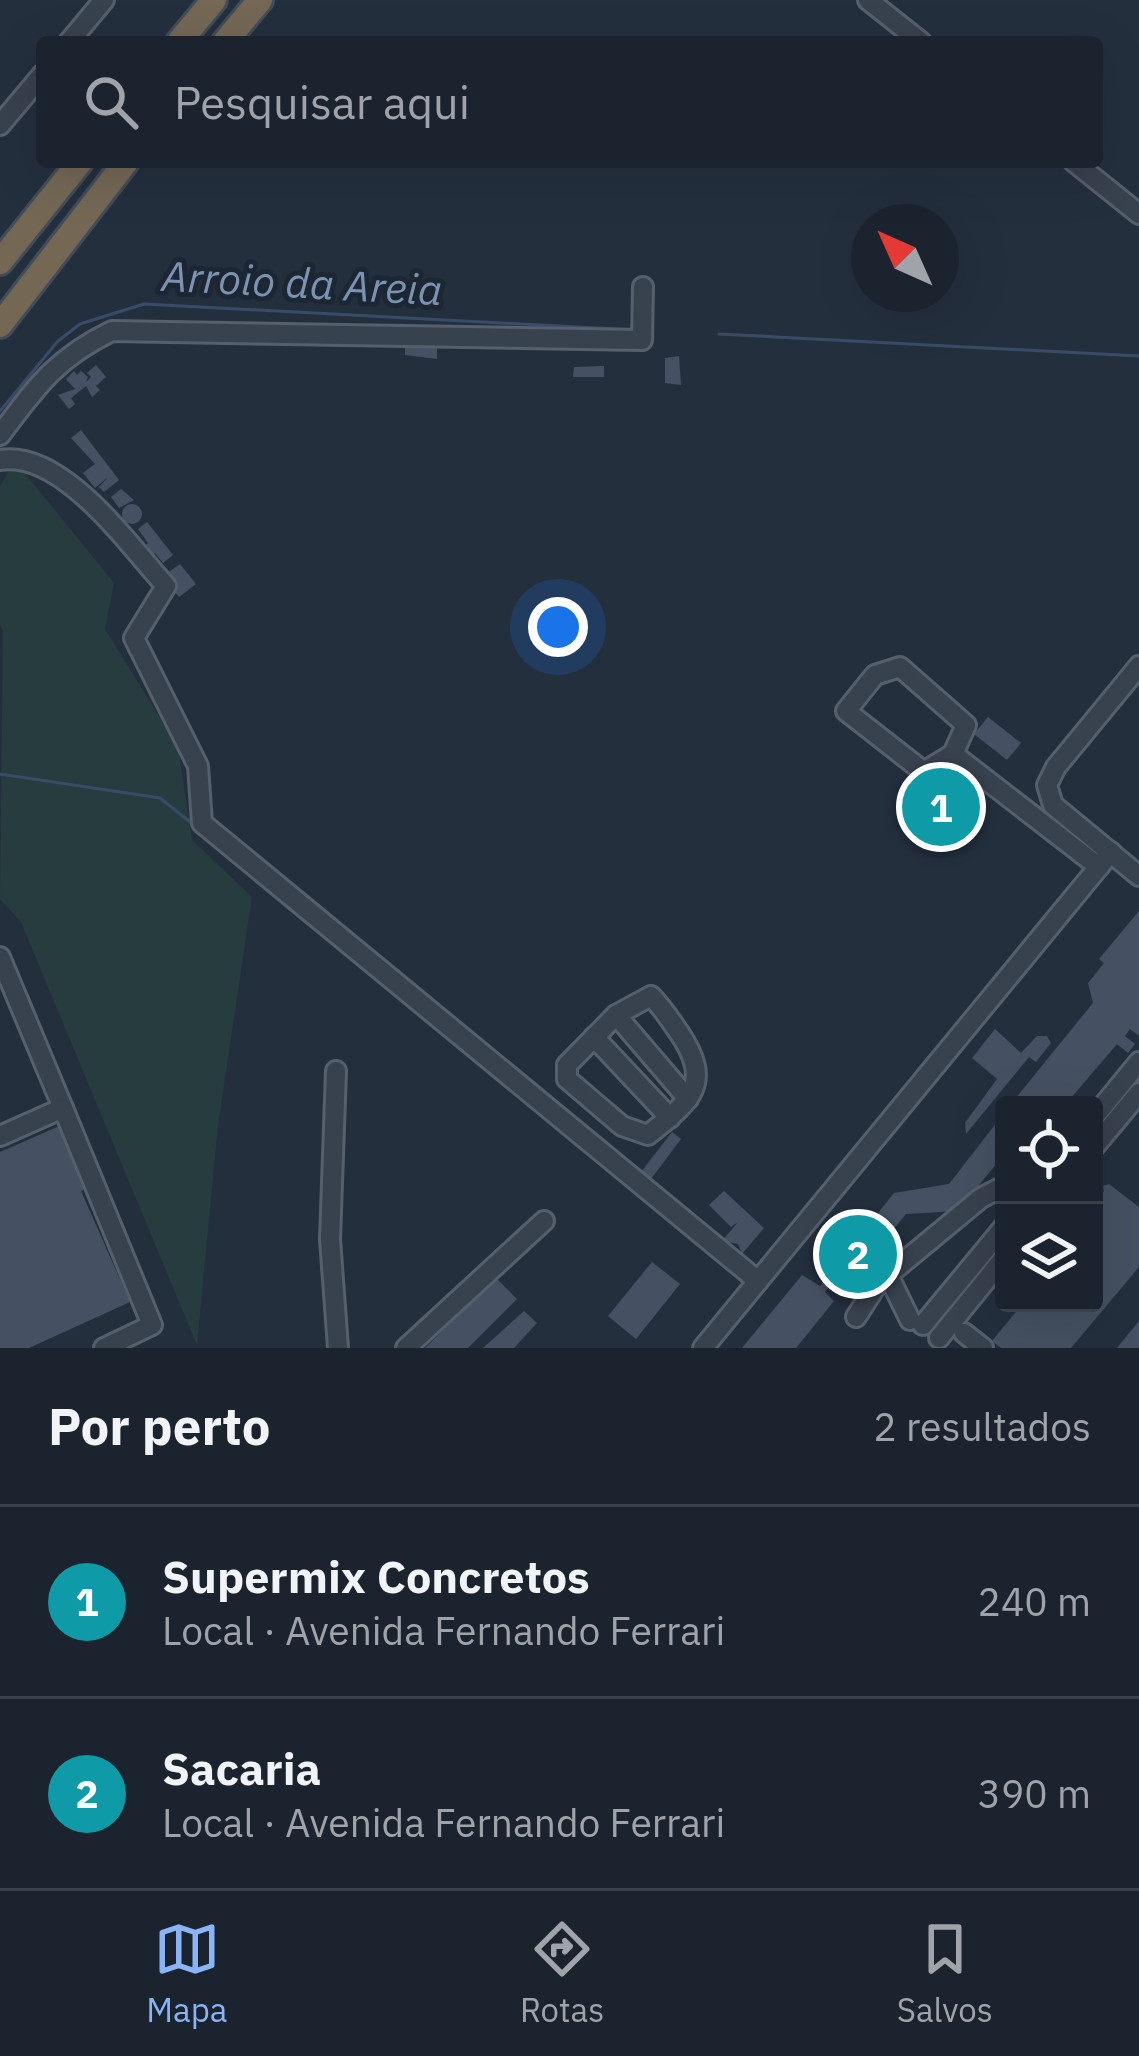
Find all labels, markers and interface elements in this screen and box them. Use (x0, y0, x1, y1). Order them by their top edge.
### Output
search box (36, 36, 1103, 168)
icon: search (78, 69, 144, 135)
text: Pesquisar aqui (174, 73, 470, 131)
north arrow (851, 204, 959, 312)
water label: Arroio da Areia (158, 248, 444, 317)
your location (528, 597, 588, 657)
pin: 1 (902, 762, 980, 852)
map controls (995, 1096, 1103, 1312)
button: locate (995, 1096, 1103, 1204)
button: layers (995, 1204, 1103, 1312)
pin: 2 (819, 1209, 897, 1299)
text: Por perto (48, 1393, 270, 1459)
text: 2 resultados (873, 1401, 1091, 1452)
text: Supermix Concretos (162, 1547, 590, 1605)
text: 1 (75, 1576, 99, 1627)
text: 240 m (978, 1576, 1091, 1627)
text: Local · Avenida Fernando Ferrari (162, 1605, 725, 1656)
text: Sacaria (162, 1739, 321, 1797)
text: 2 (75, 1768, 99, 1819)
text: 390 m (978, 1768, 1091, 1819)
text: Local · Avenida Fernando Ferrari (162, 1797, 725, 1848)
tab: Mapa (146, 1916, 227, 2031)
tab: Rotas (520, 1916, 604, 2031)
tab: Salvos (897, 1916, 993, 2031)

